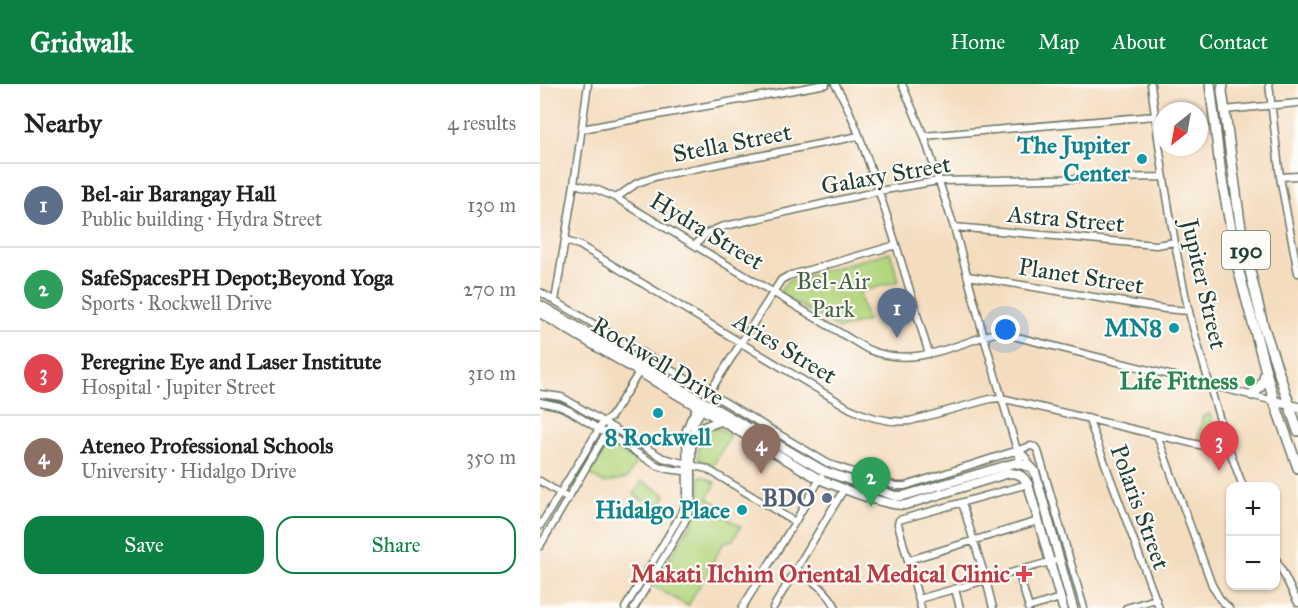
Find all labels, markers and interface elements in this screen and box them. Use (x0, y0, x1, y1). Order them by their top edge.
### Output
text: Gridwalk (30, 25, 133, 60)
text: Home (950, 29, 1005, 55)
text: Map (1038, 29, 1079, 55)
text: About (1112, 29, 1166, 55)
text: Contact (1199, 29, 1268, 55)
north arrow (1154, 102, 1208, 156)
text: Nearby (24, 107, 102, 139)
text: 4 results (447, 111, 516, 135)
street label: Stella Street (670, 117, 794, 169)
place label: The Jupiter Center (1016, 130, 1131, 188)
street label: Galaxy Street (819, 149, 954, 201)
marker: The Jupiter Center (1135, 152, 1149, 166)
text: Bel-air Barangay Hall (81, 180, 276, 207)
street label: Hydra Street (645, 185, 770, 277)
text: 1 (40, 193, 47, 217)
text: 130 m (467, 193, 516, 217)
street label: Astra Street (1005, 199, 1126, 239)
text: Public building · Hydra Street (81, 207, 322, 231)
street label: Jupiter Street (1174, 213, 1234, 353)
road number: 190 (1222, 231, 1270, 269)
street label: Planet Street (1016, 251, 1146, 301)
text: SafeSpacesPH Depot;Beyond Yoga (81, 264, 394, 291)
park label: Bel-Air Park (796, 266, 870, 324)
text: 2 (39, 277, 48, 301)
text: 270 m (463, 277, 516, 301)
pin: 1 (878, 288, 916, 338)
text: Sports · Rockwell Drive (81, 291, 272, 315)
street label: Aries Street (727, 305, 843, 391)
street label: Rockwell Drive (586, 310, 730, 412)
place label: MN8 (1104, 313, 1162, 343)
your location (991, 315, 1020, 344)
marker: MN8 (1167, 321, 1181, 335)
text: Peregrine Eye and Laser Institute (81, 348, 381, 375)
text: 3 (40, 361, 48, 385)
text: 310 m (467, 361, 516, 385)
place label: Life Fitness (1119, 366, 1238, 396)
marker: Life Fitness (1243, 374, 1257, 388)
text: Hospital · Jupiter Street (81, 375, 276, 399)
marker: 8 Rockwell (651, 406, 665, 420)
place label: 8 Rockwell (605, 422, 712, 452)
pin: 3 (1200, 422, 1238, 471)
pin: 4 (742, 424, 780, 474)
text: Ateneo Professional Schools (81, 432, 333, 459)
street label: Polaris Street (1103, 440, 1177, 574)
text: 4 (38, 445, 49, 469)
text: 350 m (466, 445, 516, 469)
pin: 2 (852, 458, 890, 507)
text: University · Hidalgo Drive (81, 459, 296, 483)
map controls (1226, 482, 1280, 590)
button: + (1226, 482, 1280, 536)
place label: BDO (762, 483, 815, 513)
marker: BDO (820, 491, 834, 505)
place label: Hidalgo Place (595, 495, 730, 525)
marker: Hidalgo Place (735, 503, 749, 517)
button: Save (24, 516, 264, 574)
button: Share (276, 516, 516, 574)
button: − (1226, 536, 1280, 590)
place label: Makati Ilchim Oriental Medical Clinic (630, 559, 1010, 589)
marker: Makati Ilchim Oriental Medical Clinic (1015, 565, 1033, 583)

